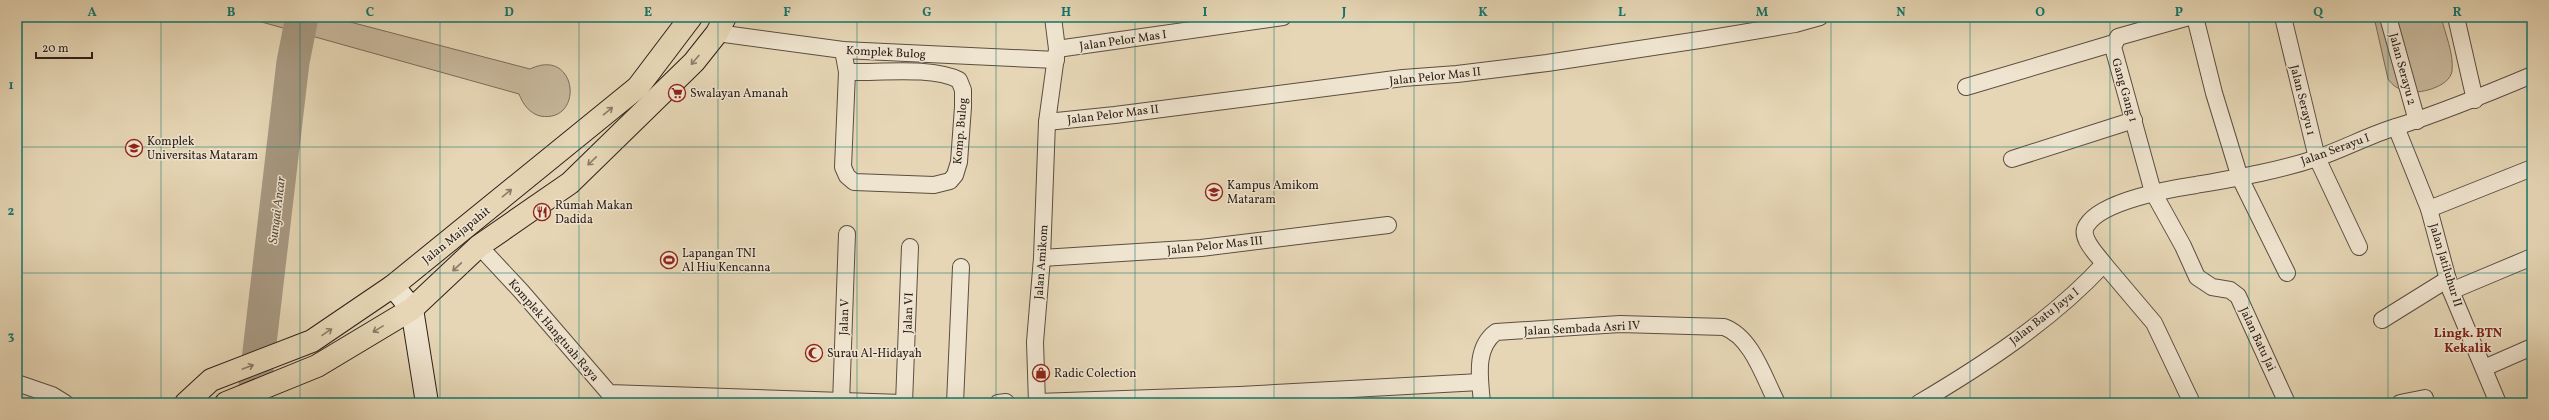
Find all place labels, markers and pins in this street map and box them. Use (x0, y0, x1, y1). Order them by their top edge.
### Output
supermarket icon: Swalayan Amanah (667, 83, 687, 103)
place label: Swalayan Amanah (690, 86, 788, 102)
place label: Komplek Universitas Mataram (147, 134, 258, 164)
school or university icon: Komplek Universitas Mataram (124, 138, 144, 158)
place label: Kampus Amikom Mataram (1227, 178, 1319, 208)
school or university icon: Kampus Amikom Mataram (1204, 182, 1224, 202)
place label: Rumah Makan Dadida (555, 198, 633, 228)
restaurant icon: Rumah Makan Dadida (532, 202, 552, 222)
place label: Lapangan TNI Al Hiu Kencanna (682, 246, 770, 276)
sports icon: Lapangan TNI Al Hiu Kencanna (659, 250, 679, 270)
mosque icon: Surau Al-Hidayah (804, 343, 824, 363)
place label: Surau Al-Hidayah (827, 346, 922, 362)
shop icon: Radic Colection (1031, 363, 1051, 383)
place label: Radic Colection (1054, 366, 1136, 382)

